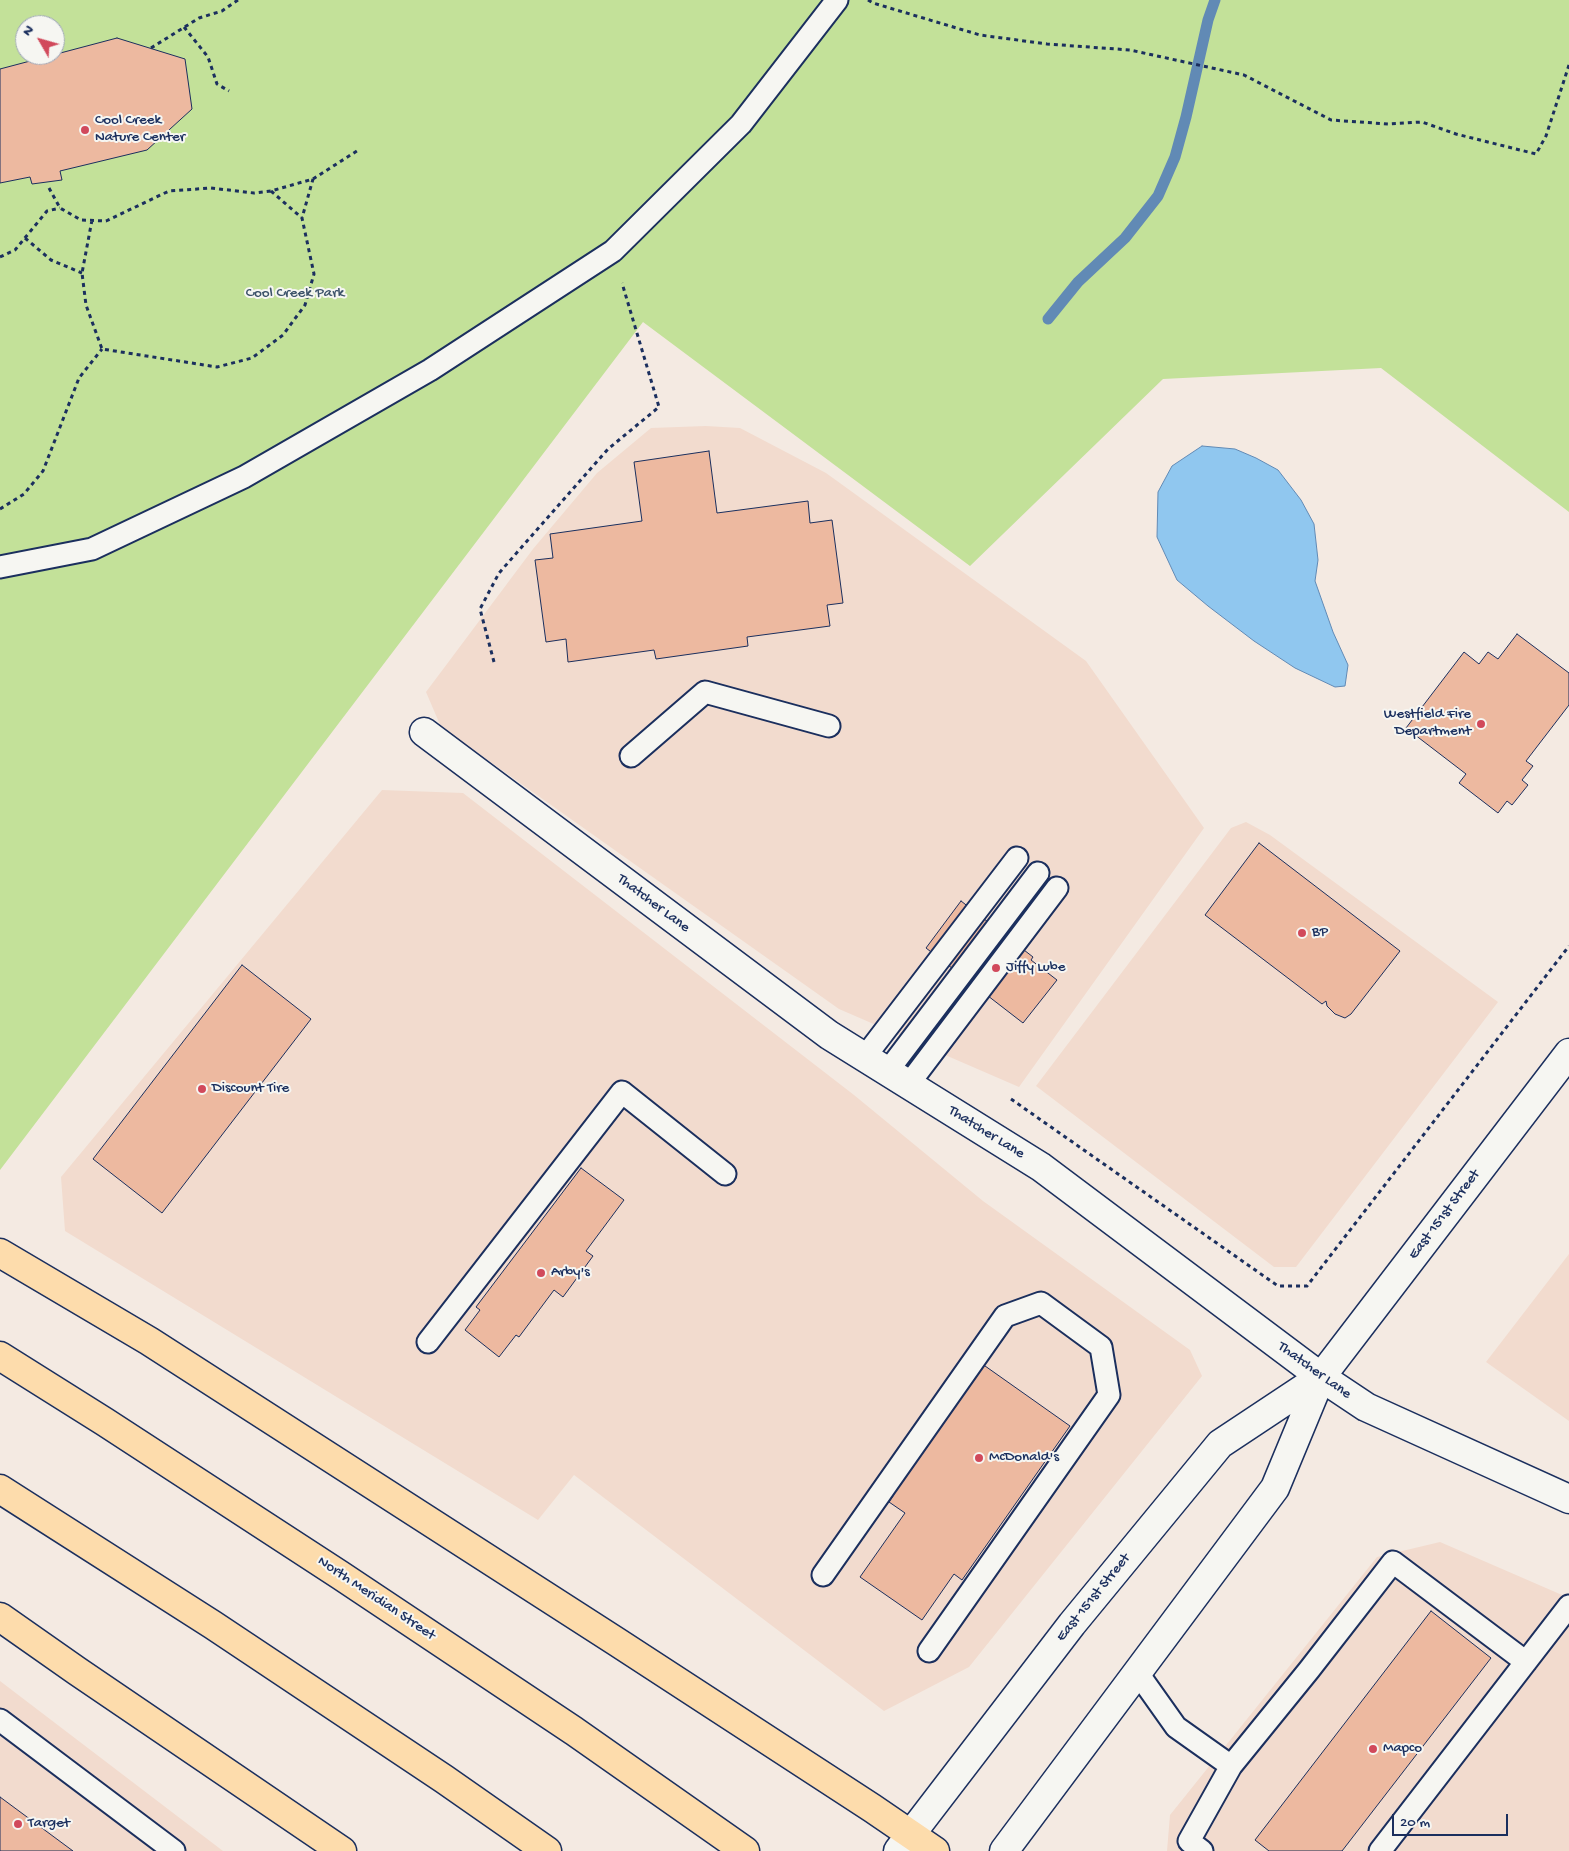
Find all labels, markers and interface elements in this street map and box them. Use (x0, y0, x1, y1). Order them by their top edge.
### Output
north arrow (15, 15, 65, 65)
text: N (19, 22, 38, 40)
place label: Cool Creek Nature Center (95, 112, 185, 147)
marker: Cool Creek Nature Center (79, 124, 91, 136)
park label: Cool Creek Park (246, 285, 344, 303)
place label: Westfield Fire Department (1384, 706, 1471, 741)
marker: Westfield Fire Department (1475, 718, 1487, 730)
street label: Thatcher Lane (613, 871, 693, 937)
place label: BP (1312, 924, 1328, 942)
marker: BP (1296, 927, 1308, 939)
place label: Jiffy Lube (1006, 959, 1066, 977)
marker: Jiffy Lube (990, 962, 1002, 974)
place label: Discount Tire (212, 1080, 289, 1098)
marker: Discount Tire (196, 1083, 208, 1095)
street label: Thatcher Lane (944, 1102, 1028, 1164)
street label: East 151st Street (1405, 1166, 1485, 1264)
place label: Arby's (551, 1264, 590, 1282)
marker: Arby's (535, 1267, 547, 1279)
street label: Thatcher Lane (1274, 1338, 1354, 1404)
place label: McDonald's (989, 1449, 1059, 1467)
marker: McDonald's (973, 1452, 985, 1464)
street label: East 151st Street (1053, 1550, 1135, 1646)
street label: North Meridian Street (314, 1553, 438, 1645)
place label: Mapco (1383, 1740, 1422, 1758)
marker: Mapco (1367, 1743, 1379, 1755)
scale bar (1394, 1804, 1510, 1836)
text: 20 m (1400, 1814, 1430, 1832)
place label: Target (28, 1815, 70, 1833)
marker: Target (12, 1818, 24, 1830)

